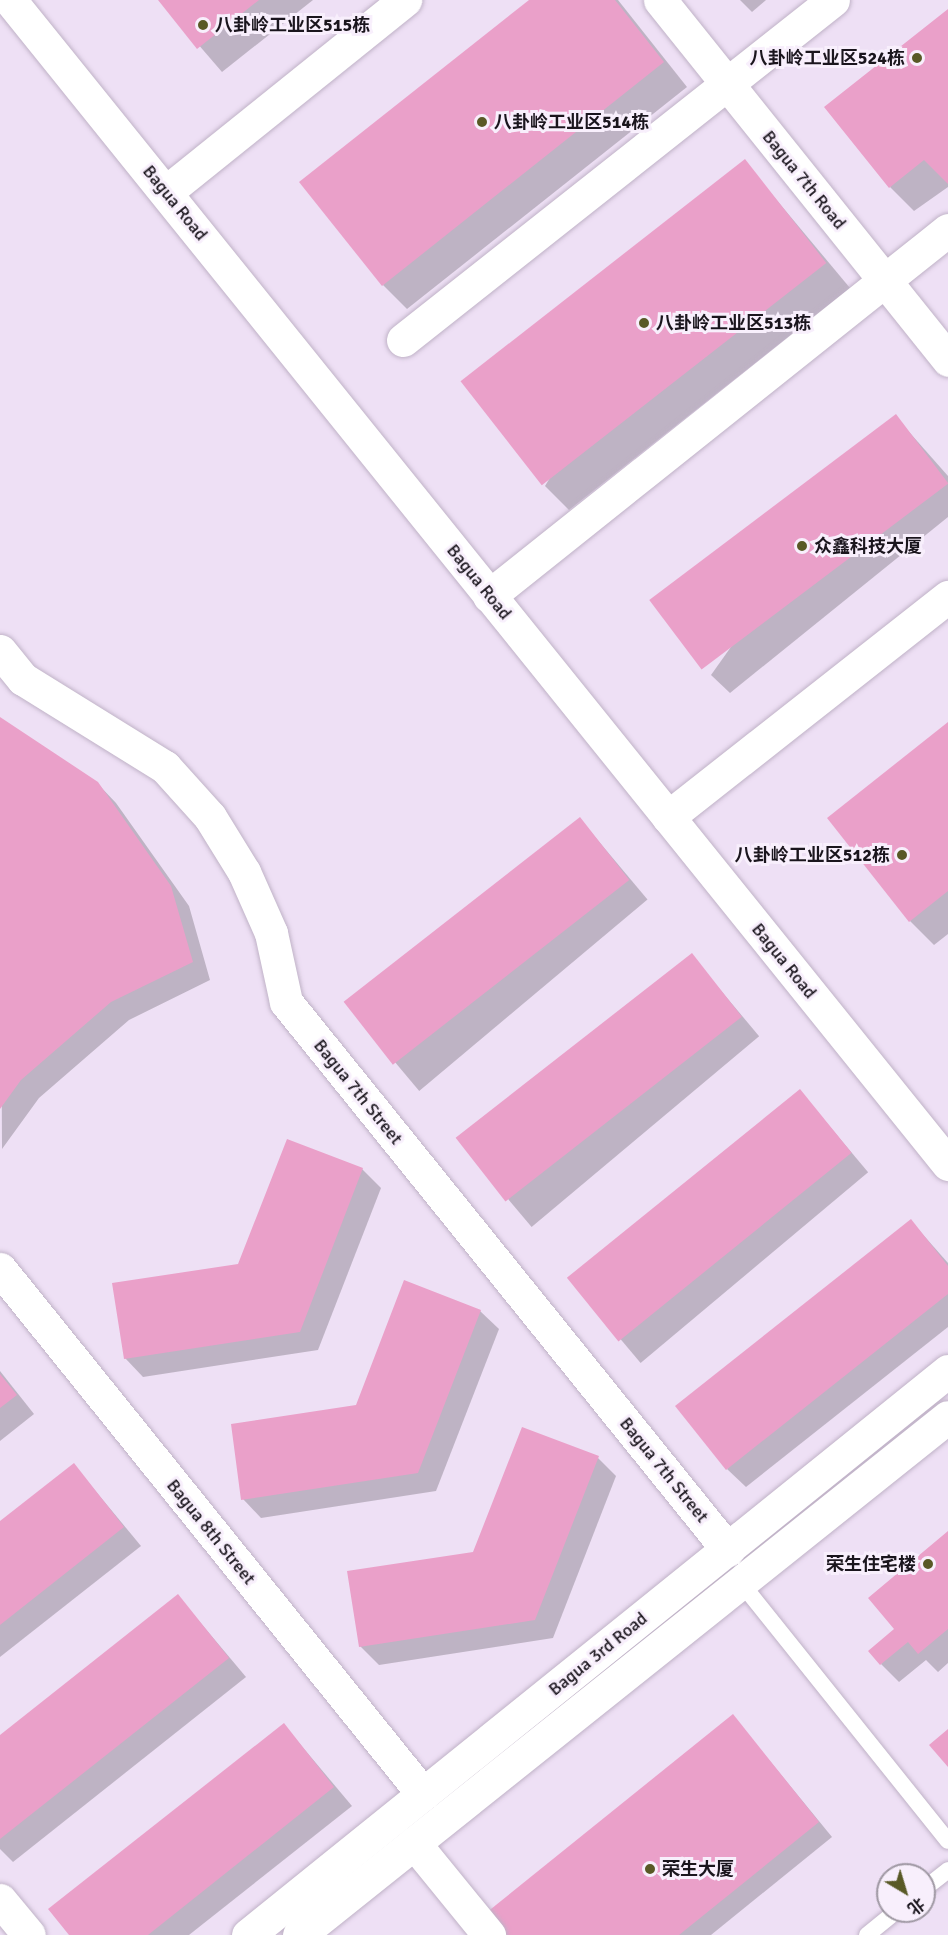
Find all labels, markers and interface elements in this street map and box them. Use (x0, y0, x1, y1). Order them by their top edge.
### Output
place label: 八卦岭工业区515栋 (215, 14, 370, 36)
marker: 八卦岭工业区515栋 (196, 18, 210, 32)
place label: 八卦岭工业区524栋 (750, 47, 905, 69)
marker: 八卦岭工业区524栋 (910, 51, 924, 65)
place label: 八卦岭工业区514栋 (494, 111, 649, 133)
marker: 八卦岭工业区514栋 (475, 115, 489, 129)
street label: Bagua 7th Road (758, 126, 850, 234)
street label: Bagua Road (138, 161, 212, 245)
place label: 八卦岭工业区513栋 (656, 312, 811, 334)
marker: 八卦岭工业区513栋 (637, 316, 651, 330)
place label: 众鑫科技大厦 (814, 535, 922, 557)
marker: 众鑫科技大厦 (795, 539, 809, 553)
street label: Bagua Road (442, 540, 516, 624)
place label: 八卦岭工业区512栋 (735, 844, 890, 866)
marker: 八卦岭工业区512栋 (895, 848, 909, 862)
street label: Bagua Road (747, 919, 821, 1003)
street label: Bagua 7th Street (309, 1035, 407, 1149)
street label: Bagua 7th Street (615, 1413, 713, 1527)
street label: Bagua 8th Street (162, 1475, 260, 1589)
place label: 荣生住宅楼 (826, 1553, 916, 1575)
marker: 荣生住宅楼 (921, 1557, 935, 1571)
street label: Bagua 3rd Road (544, 1608, 652, 1700)
place label: 荣生大厦 (662, 1858, 734, 1880)
marker: 荣生大厦 (643, 1862, 657, 1876)
north arrow (876, 1863, 936, 1923)
text: 北 (903, 1893, 928, 1918)

